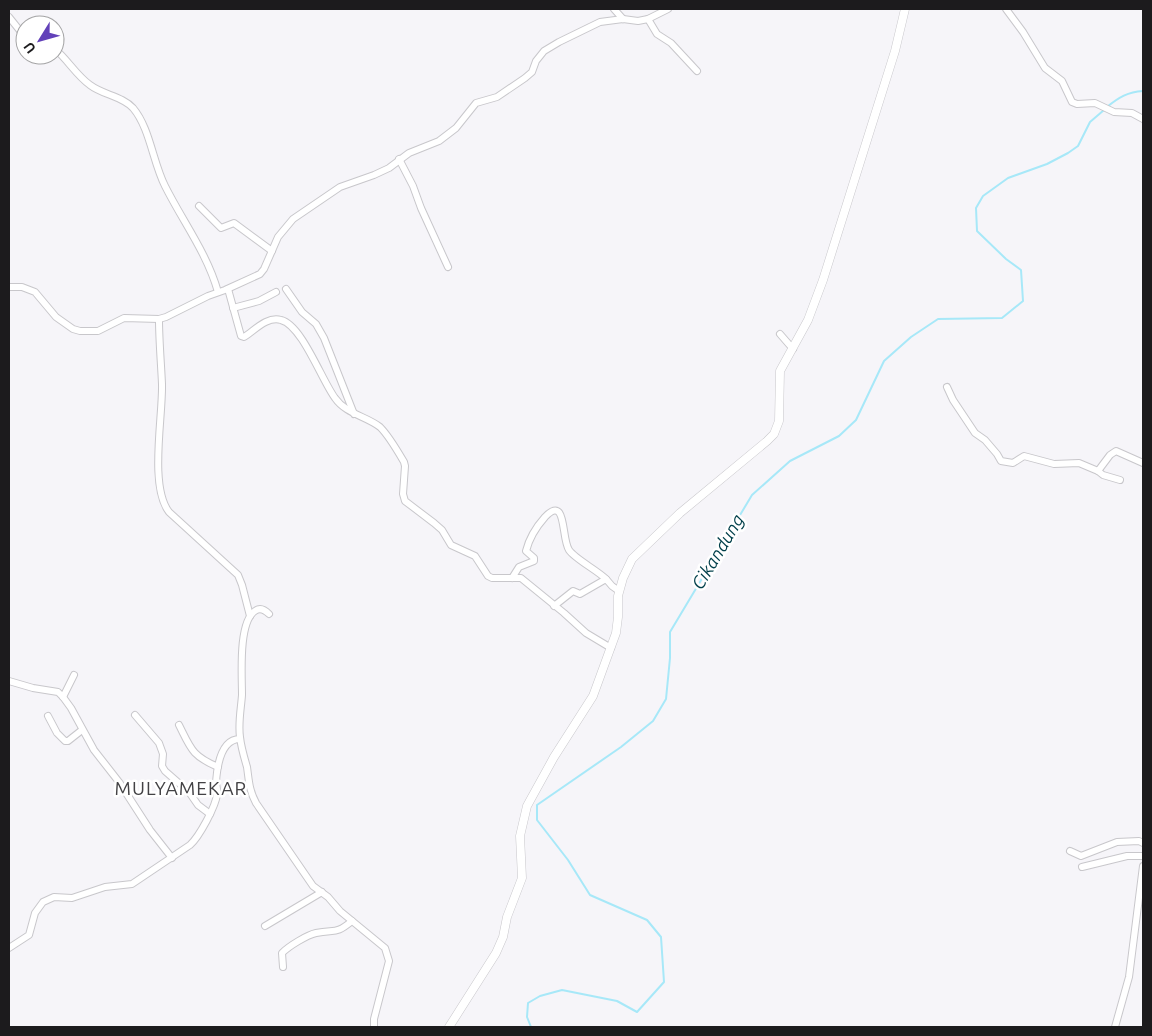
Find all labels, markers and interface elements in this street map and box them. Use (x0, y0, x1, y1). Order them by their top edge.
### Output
north arrow (15, 15, 65, 65)
text: U (20, 39, 39, 57)
water label: Cikandung (687, 510, 747, 593)
district label: MULYAMEKAR (115, 777, 247, 799)

